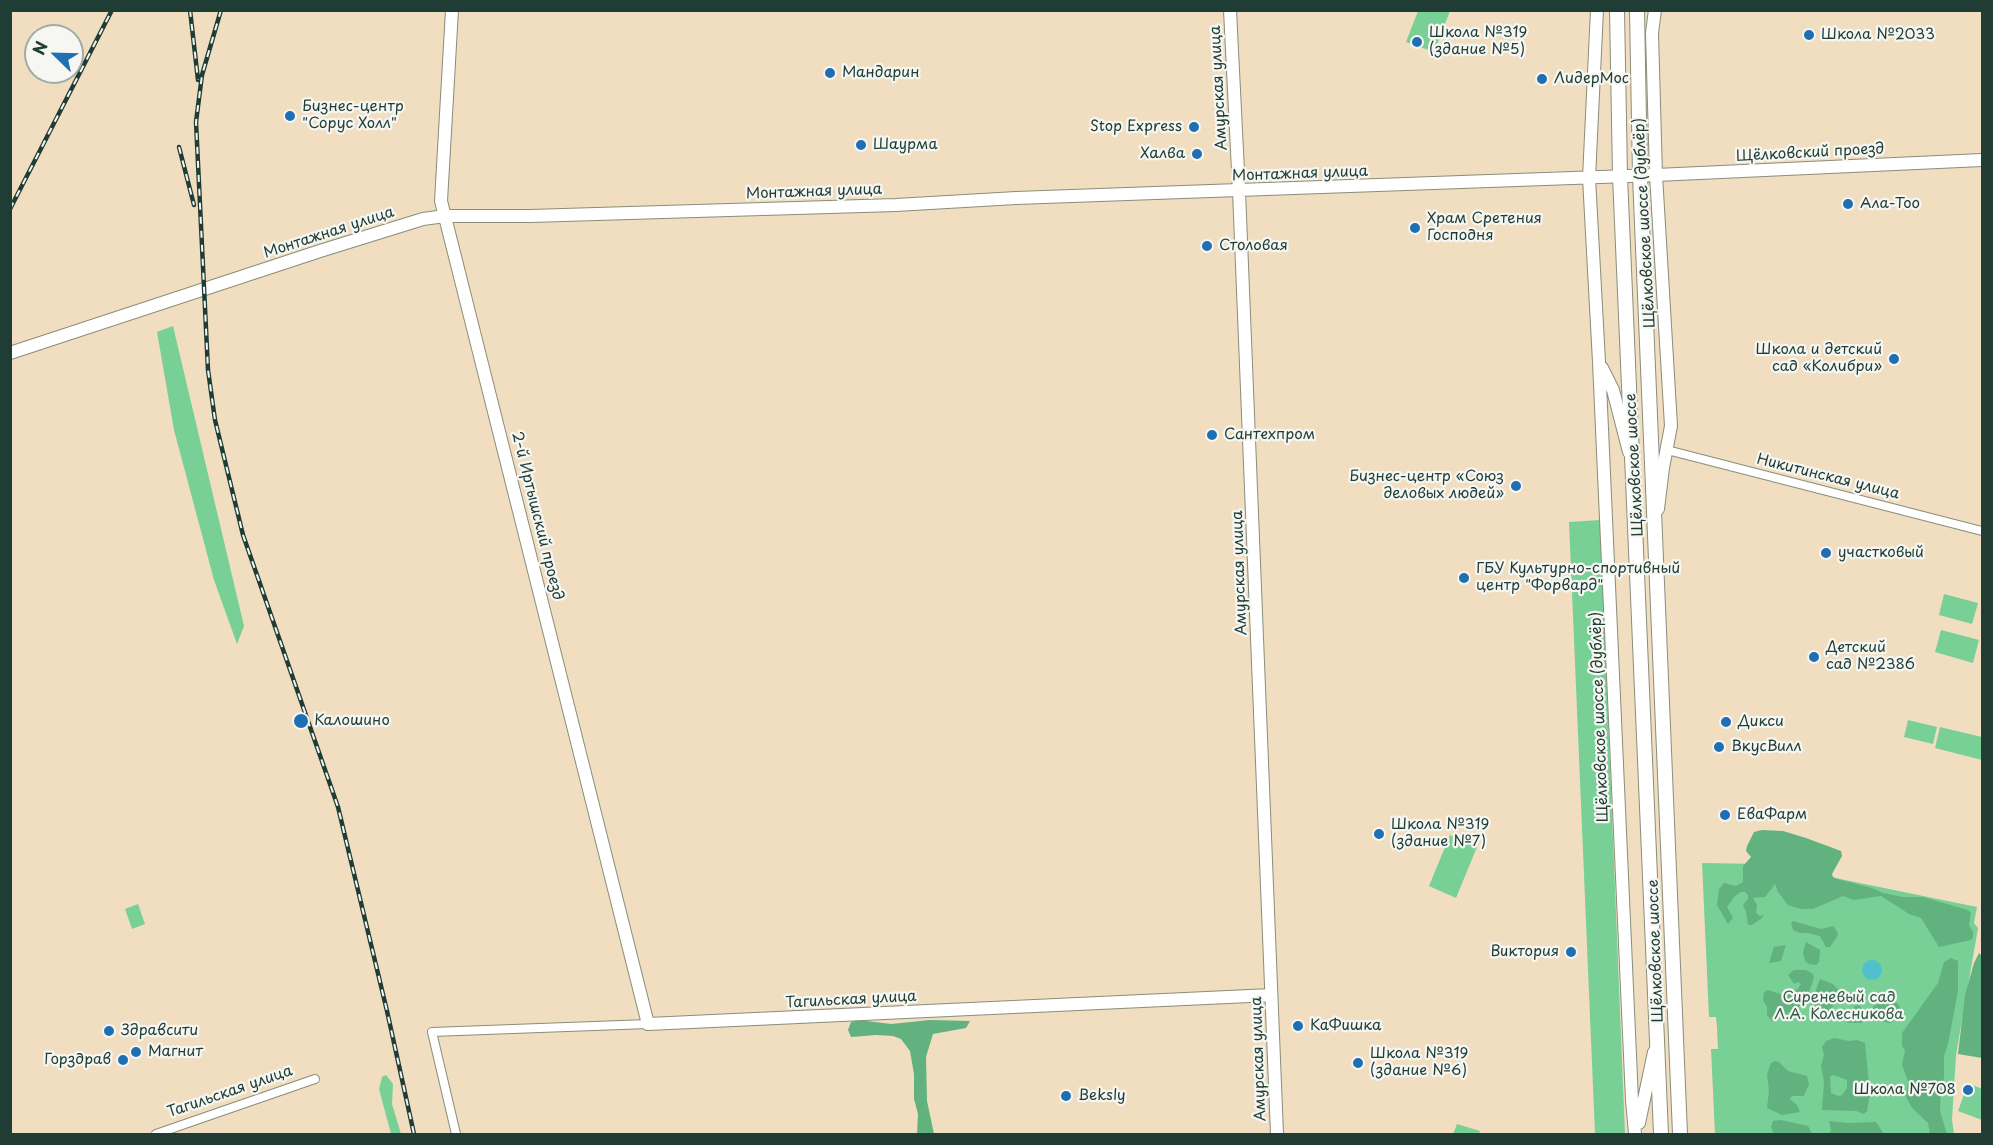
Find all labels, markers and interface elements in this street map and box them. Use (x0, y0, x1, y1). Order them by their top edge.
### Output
north arrow (24, 24, 84, 84)
place label: Школа №319 (здание №5) (1429, 24, 1527, 59)
street label: Амурская улица (1207, 25, 1231, 151)
place label: Школа №2033 (1821, 26, 1935, 44)
marker: Школа №2033 (1802, 28, 1816, 42)
marker: Школа №319 (здание №5) (1410, 35, 1424, 49)
text: N (26, 37, 53, 58)
place label: Мандарин (842, 64, 920, 82)
marker: Мандарин (823, 66, 837, 80)
place label: ЛидерМос (1554, 70, 1629, 88)
marker: ЛидерМос (1535, 72, 1549, 86)
place label: Бизнес-центр "Сорус Холл" (302, 98, 404, 133)
marker: Бизнес-центр "Сорус Холл" (283, 109, 297, 123)
street label: Щёлковское шоссе (дублёр) (1630, 117, 1660, 329)
place label: Stop Express (1090, 118, 1182, 136)
marker: Stop Express (1187, 120, 1201, 134)
place label: Шаурма (873, 136, 938, 154)
marker: Шаурма (854, 138, 868, 152)
street label: Щёлковский проезд (1735, 140, 1885, 166)
place label: Халва (1140, 145, 1185, 163)
marker: Халва (1190, 147, 1204, 161)
street label: Монтажная улица (1232, 163, 1368, 185)
street label: Монтажная улица (746, 181, 882, 203)
place label: Ала-Тоо (1860, 195, 1920, 213)
marker: Ала-Тоо (1841, 197, 1855, 211)
street label: Монтажная улица (261, 203, 397, 263)
place label: Храм Сретения Господня (1427, 210, 1542, 245)
marker: Храм Сретения Господня (1408, 221, 1422, 235)
place label: Столовая (1219, 237, 1288, 255)
marker: Столовая (1200, 239, 1214, 253)
place label: Школа и детский сад «Колибри» (1756, 341, 1882, 376)
marker: Школа и детский сад «Колибри» (1887, 352, 1901, 366)
street label: Щёлковское шоссе (1622, 393, 1648, 537)
place label: Сантехпром (1224, 426, 1315, 444)
marker: Сантехпром (1205, 428, 1219, 442)
street label: 2-й Иртышский проезд (507, 430, 567, 602)
street label: Никитинская улица (1755, 451, 1901, 503)
place label: Бизнес-центр «Союз деловых людей» (1349, 468, 1504, 503)
marker: Бизнес-центр «Союз деловых людей» (1509, 479, 1523, 493)
street label: Амурская улица (1229, 510, 1251, 636)
place label: участковый (1838, 544, 1924, 562)
marker: участковый (1819, 546, 1833, 560)
place label: ГБУ Культурно-спортивный центр "Форвард" (1476, 560, 1680, 595)
marker: ГБУ Культурно-спортивный центр "Форвард" (1457, 571, 1471, 585)
street label: Щёлковское шоссе (дублёр) (1587, 611, 1613, 823)
place label: Детский сад №2386 (1826, 639, 1915, 674)
marker: Детский сад №2386 (1807, 650, 1821, 664)
marker: Калошино (292, 712, 310, 730)
place label: Калошино (314, 712, 390, 730)
place label: Дикси (1738, 713, 1784, 731)
marker: Дикси (1719, 715, 1733, 729)
place label: ВкусВилл (1731, 738, 1801, 756)
marker: ВкусВилл (1712, 740, 1726, 754)
place label: ЕваФарм (1737, 806, 1807, 824)
marker: ЕваФарм (1718, 808, 1732, 822)
place label: Школа №319 (здание №7) (1391, 816, 1489, 851)
marker: Школа №319 (здание №7) (1372, 827, 1386, 841)
street label: Щёлковское шоссе (1645, 879, 1667, 1023)
place label: Виктория (1490, 943, 1559, 961)
marker: Виктория (1564, 945, 1578, 959)
street label: Тагильская улица (785, 988, 917, 1012)
park label: Сиреневый сад Л.А. Колесникова (1774, 989, 1904, 1024)
street label: Амурская улица (1248, 996, 1270, 1122)
place label: КаФишка (1310, 1017, 1381, 1035)
marker: КаФишка (1291, 1019, 1305, 1033)
place label: Здравсити (121, 1022, 198, 1040)
marker: Здравсити (102, 1024, 116, 1038)
place label: Магнит (148, 1043, 203, 1061)
marker: Магнит (129, 1045, 143, 1059)
place label: Школа №319 (здание №6) (1370, 1045, 1468, 1080)
place label: Горздрав (44, 1051, 111, 1069)
marker: Горздрав (116, 1053, 130, 1067)
marker: Школа №319 (здание №6) (1351, 1056, 1365, 1070)
street label: Тагильская улица (165, 1062, 295, 1122)
place label: Школа №708 (1854, 1081, 1956, 1099)
marker: Школа №708 (1961, 1083, 1975, 1097)
place label: Beksly (1078, 1087, 1126, 1105)
marker: Beksly (1059, 1089, 1073, 1103)

